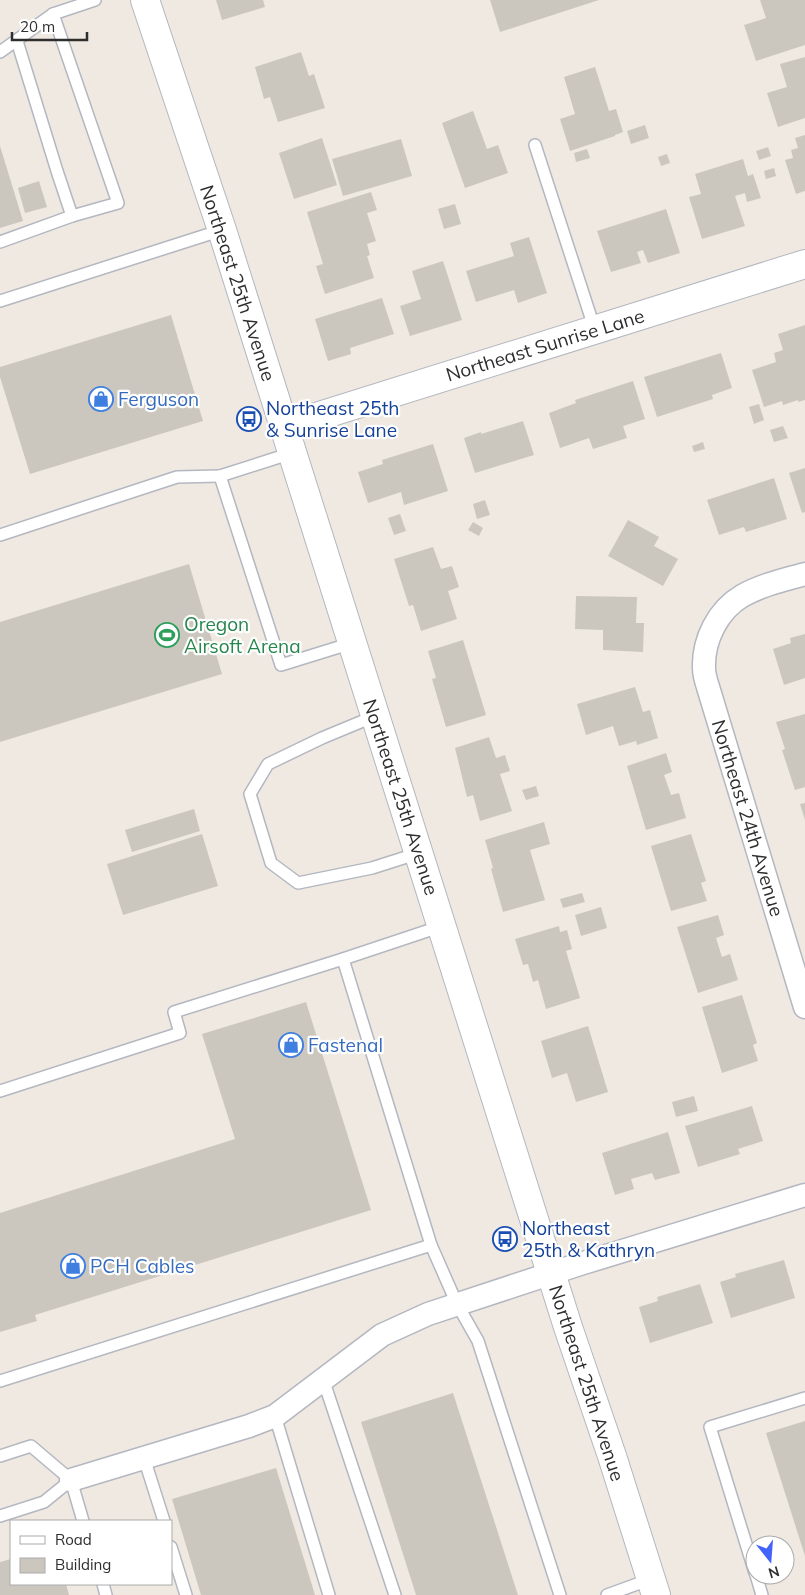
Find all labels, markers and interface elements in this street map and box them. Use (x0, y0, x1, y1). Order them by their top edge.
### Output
scale bar (12, 10, 88, 42)
text: 20 m (20, 17, 55, 36)
street label: Northeast 25th Avenue (195, 182, 281, 384)
street label: Northeast Sunrise Lane (443, 303, 647, 387)
shop icon: Ferguson (88, 386, 114, 412)
place label: Ferguson (118, 387, 199, 411)
place label: Northeast 25th & Sunrise Lane (266, 396, 399, 442)
bus stop icon: Northeast 25th & Sunrise Lane (236, 406, 262, 432)
place label: Oregon Airsoft Arena (184, 612, 301, 658)
sports icon: Oregon Airsoft Arena (154, 622, 180, 648)
street label: Northeast 25th Avenue (358, 696, 444, 898)
street label: Northeast 24th Avenue (707, 717, 789, 919)
shop icon: Fastenal (278, 1032, 304, 1058)
place label: Fastenal (308, 1033, 383, 1057)
place label: Northeast 25th & Kathryn (522, 1216, 655, 1262)
bus stop icon: Northeast 25th & Kathryn (492, 1226, 518, 1252)
shop icon: PCH Cables (60, 1253, 86, 1279)
place label: PCH Cables (90, 1254, 195, 1278)
street label: Northeast 25th Avenue (544, 1282, 630, 1484)
legend (10, 1520, 172, 1585)
text: Road (55, 1530, 92, 1549)
north arrow (745, 1535, 795, 1585)
text: Building (55, 1555, 111, 1574)
text: N (766, 1562, 781, 1583)

